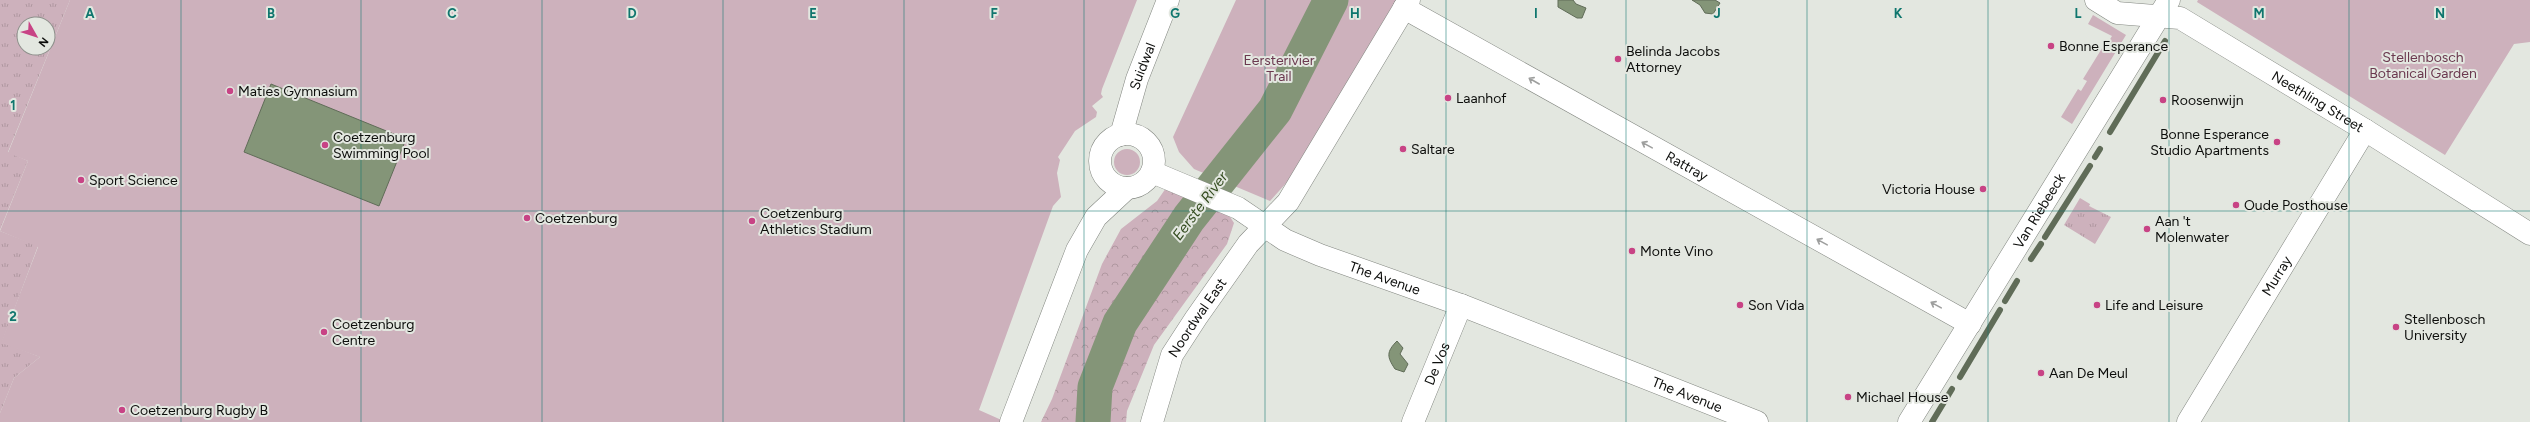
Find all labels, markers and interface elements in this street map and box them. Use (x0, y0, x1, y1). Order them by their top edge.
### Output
text: A (85, 6, 95, 21)
text: B (267, 6, 275, 21)
text: C (447, 6, 457, 21)
text: D (627, 6, 637, 21)
text: E (809, 6, 817, 21)
text: F (990, 6, 998, 21)
text: G (1170, 6, 1180, 21)
text: H (1350, 6, 1360, 21)
text: I (1534, 6, 1538, 21)
text: J (1713, 6, 1721, 21)
text: K (1894, 6, 1903, 21)
text: L (2075, 6, 2082, 21)
text: M (2253, 6, 2265, 21)
text: N (2435, 6, 2445, 21)
north arrow (16, 16, 56, 56)
text: N (36, 35, 51, 49)
place label: Bonne Esperance (2059, 38, 2168, 55)
street label: Suidwal (1126, 40, 1159, 92)
marker: Bonne Esperance (2046, 41, 2056, 51)
place label: Belinda Jacobs Attorney (1626, 43, 1720, 76)
park label: Stellenbosch Botanical Garden (2369, 49, 2477, 82)
park label: Eersterivier Trail (1244, 52, 1315, 85)
marker: Belinda Jacobs Attorney (1613, 54, 1623, 64)
street label: Neethling Street (2269, 68, 2367, 136)
one-way arrow (1528, 77, 1540, 85)
place label: Maties Gymnasium (238, 83, 358, 100)
marker: Maties Gymnasium (225, 86, 235, 96)
place label: Laanhof (1456, 90, 1507, 107)
place label: Roosenwijn (2171, 92, 2244, 109)
marker: Laanhof (1443, 93, 1453, 103)
marker: Roosenwijn (2158, 95, 2168, 105)
text: 1 (10, 98, 16, 113)
place label: Bonne Esperance Studio Apartments (2150, 126, 2269, 159)
place label: Coetzenburg Swimming Pool (333, 129, 430, 162)
marker: Bonne Esperance Studio Apartments (2272, 137, 2282, 147)
marker: Coetzenburg Swimming Pool (320, 140, 330, 150)
place label: Saltare (1411, 141, 1455, 158)
one-way arrow (1641, 141, 1653, 149)
marker: Saltare (1398, 144, 1408, 154)
street label: Rattray (1663, 148, 1711, 185)
water label: Eerste River (1169, 168, 1232, 244)
street label: Van Riebeeck (2010, 170, 2069, 252)
place label: Sport Science (89, 172, 178, 189)
marker: Sport Science (76, 175, 86, 185)
place label: Victoria House (1882, 181, 1975, 198)
marker: Victoria House (1978, 184, 1988, 194)
place label: Oude Posthouse (2244, 197, 2348, 214)
marker: Oude Posthouse (2231, 200, 2241, 210)
place label: Coetzenburg Athletics Stadium (760, 205, 872, 238)
place label: Coetzenburg (535, 210, 617, 227)
marker: Coetzenburg (522, 213, 532, 223)
place label: Aan 't Molenwater (2155, 213, 2229, 246)
marker: Coetzenburg Athletics Stadium (747, 216, 757, 226)
marker: Aan 't Molenwater (2142, 224, 2152, 234)
one-way arrow (1816, 238, 1828, 246)
place label: Monte Vino (1640, 243, 1713, 260)
marker: Monte Vino (1627, 246, 1637, 256)
street label: Murray (2259, 252, 2296, 299)
street label: The Avenue (1347, 258, 1423, 299)
street label: Noordwal East (1165, 275, 1230, 361)
place label: Son Vida (1748, 297, 1804, 314)
place label: Life and Leisure (2105, 297, 2204, 314)
marker: Son Vida (1735, 300, 1745, 310)
marker: Life and Leisure (2092, 300, 2102, 310)
one-way arrow (1930, 301, 1942, 308)
text: 2 (9, 309, 17, 324)
place label: Stellenbosch University (2404, 311, 2486, 344)
place label: Coetzenburg Centre (332, 316, 414, 349)
marker: Stellenbosch University (2391, 322, 2401, 332)
marker: Coetzenburg Centre (319, 327, 329, 337)
street label: De Vos (1421, 340, 1454, 388)
place label: Aan De Meul (2049, 365, 2128, 382)
marker: Aan De Meul (2036, 368, 2046, 378)
street label: The Avenue (1649, 373, 1725, 417)
place label: Michael House (1856, 389, 1949, 406)
marker: Michael House (1843, 392, 1853, 402)
place label: Coetzenburg Rugby B (130, 402, 268, 419)
marker: Coetzenburg Rugby B (117, 405, 127, 415)

